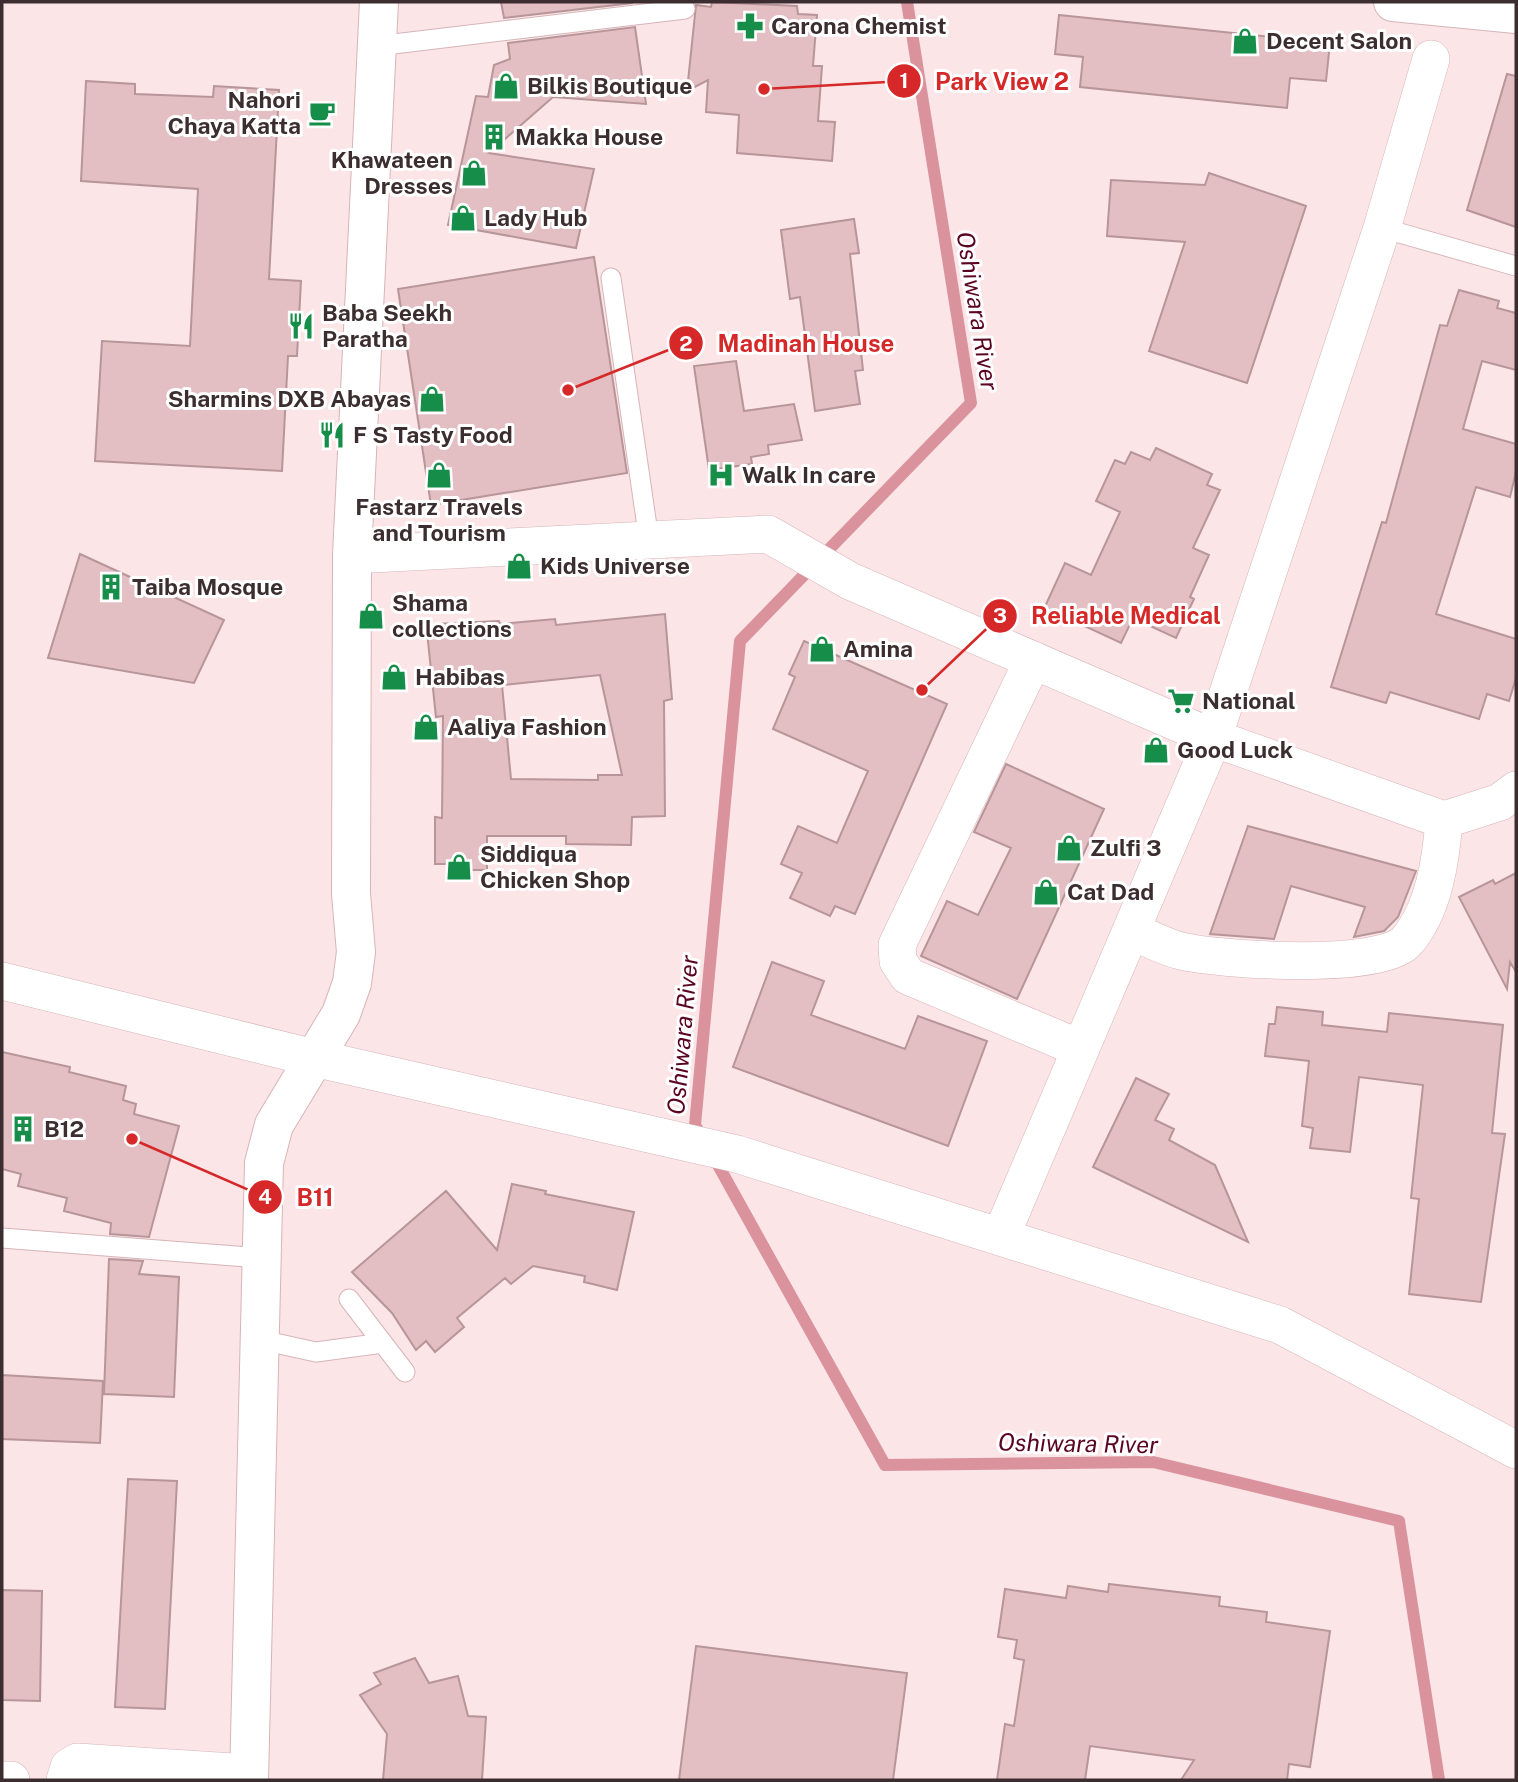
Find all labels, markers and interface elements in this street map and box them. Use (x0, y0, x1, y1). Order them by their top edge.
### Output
pharmacy icon: Carona Chemist (735, 11, 765, 41)
place label: Carona Chemist (771, 12, 946, 39)
shop icon: Decent Salon (1230, 26, 1260, 56)
place label: Decent Salon (1266, 27, 1412, 54)
callout: Park View 2 (886, 59, 1084, 104)
text: Park View 2 (935, 67, 1069, 95)
text: 1 (900, 68, 909, 93)
shop icon: Bilkis Boutique (491, 71, 521, 101)
place label: Bilkis Boutique (527, 72, 692, 99)
place label: Nahori Chaya Katta (167, 86, 301, 139)
cafe icon: Nahori Chaya Katta (307, 98, 337, 128)
building icon: Makka House (479, 122, 509, 152)
place label: Makka House (515, 123, 663, 150)
place label: Khawateen Dresses (331, 146, 453, 199)
shop icon: Khawateen Dresses (459, 158, 489, 188)
shop icon: Lady Hub (448, 203, 478, 233)
place label: Lady Hub (484, 204, 588, 231)
water label: Oshiwara River (952, 229, 1004, 393)
place label: Baba Seekh Paratha (322, 299, 452, 352)
restaurant icon: Baba Seekh Paratha (286, 311, 316, 341)
callout: Madinah House (668, 321, 908, 366)
text: Madinah House (718, 329, 894, 357)
text: 2 (679, 331, 693, 356)
shop icon: Sharmins DXB Abayas (417, 384, 447, 414)
place label: Sharmins DXB Abayas (168, 385, 411, 412)
restaurant icon: F S Tasty Food (317, 420, 347, 450)
place label: F S Tasty Food (353, 421, 513, 448)
shop icon: Fastarz Travels and Tourism (424, 460, 454, 490)
hospital icon: Walk In care (706, 460, 736, 490)
place label: Walk In care (742, 461, 876, 488)
place label: Fastarz Travels and Tourism (355, 493, 523, 546)
shop icon: Kids Universe (504, 551, 534, 581)
place label: Kids Universe (540, 552, 690, 579)
building icon: Taiba Mosque (96, 572, 126, 602)
place label: Taiba Mosque (132, 573, 283, 600)
place label: Shama collections (392, 589, 512, 642)
callout: Reliable Medical (982, 593, 1235, 638)
shop icon: Shama collections (356, 601, 386, 631)
text: Reliable Medical (1031, 601, 1221, 629)
text: 3 (993, 603, 1007, 628)
shop icon: Amina (807, 634, 837, 664)
place label: Amina (843, 635, 913, 662)
shop icon: Habibas (379, 662, 409, 692)
place label: Habibas (415, 663, 505, 690)
supermarket icon: National (1166, 686, 1196, 716)
place label: National (1202, 687, 1296, 714)
shop icon: Aaliya Fashion (411, 712, 441, 742)
place label: Aaliya Fashion (447, 713, 607, 740)
shop icon: Good Luck (1141, 735, 1171, 765)
place label: Good Luck (1177, 736, 1293, 763)
shop icon: Zulfi 3 (1054, 833, 1084, 863)
place label: Zulfi 3 (1090, 834, 1161, 861)
place label: Siddiqua Chicken Shop (480, 840, 630, 893)
shop icon: Siddiqua Chicken Shop (444, 852, 474, 882)
shop icon: Cat Dad (1031, 877, 1061, 907)
place label: Cat Dad (1067, 878, 1154, 905)
water label: Oshiwara River (661, 953, 703, 1116)
building icon: B12 (8, 1114, 38, 1144)
place label: B12 (44, 1115, 84, 1142)
callout: B11 (248, 1175, 348, 1220)
text: B11 (297, 1183, 333, 1211)
text: 4 (258, 1184, 272, 1209)
water label: Oshiwara River (998, 1428, 1159, 1458)

